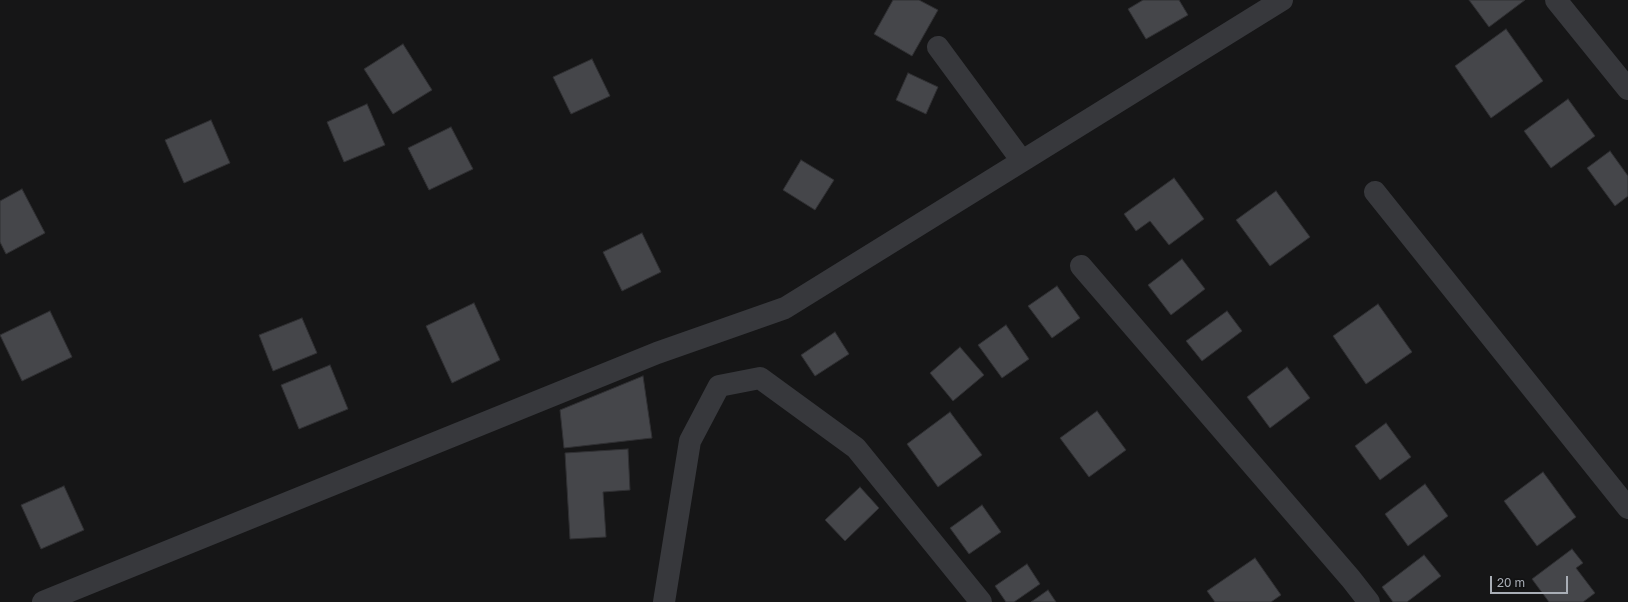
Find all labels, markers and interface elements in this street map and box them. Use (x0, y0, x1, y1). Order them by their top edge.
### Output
scale bar (1492, 568, 1570, 594)
text: 20 m (1497, 575, 1525, 590)

